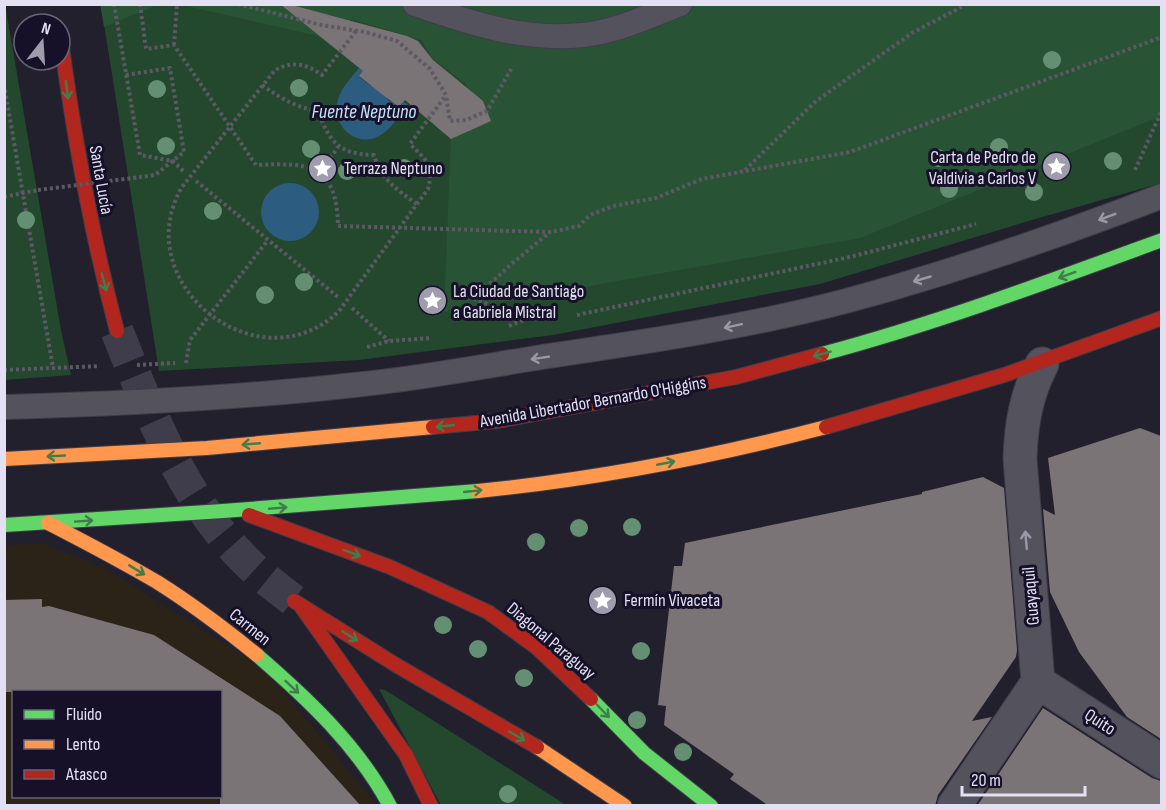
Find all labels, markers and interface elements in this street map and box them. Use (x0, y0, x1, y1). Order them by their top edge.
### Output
north arrow (12, 12, 72, 72)
text: N (39, 19, 53, 39)
one-way arrow (62, 80, 73, 100)
water label: Fuente Neptuno (312, 100, 416, 124)
street label: Santa Lucía (85, 144, 117, 216)
place label: Carta de Pedro de Valdivia a Carlos V (929, 147, 1036, 189)
place icon: Carta de Pedro de Valdivia a Carlos V (1041, 151, 1073, 183)
place icon: Terraza Neptuno (307, 152, 339, 184)
place label: Terraza Neptuno (344, 158, 443, 179)
one-way arrow (1098, 212, 1117, 223)
one-way arrow (1059, 271, 1077, 282)
one-way arrow (98, 272, 110, 291)
one-way arrow (913, 274, 932, 286)
place label: La Ciudad de Santiago a Gabriela Mistral (453, 281, 584, 323)
place icon: La Ciudad de Santiago a Gabriela Mistral (416, 285, 448, 317)
one-way arrow (723, 320, 742, 332)
one-way arrow (813, 349, 832, 361)
one-way arrow (531, 352, 551, 363)
street label: Avenida Libertador Bernardo O'Higgins (477, 372, 708, 432)
one-way arrow (436, 421, 456, 432)
one-way arrow (242, 439, 262, 450)
one-way arrow (47, 451, 67, 462)
one-way arrow (655, 457, 675, 468)
one-way arrow (462, 485, 482, 496)
one-way arrow (268, 502, 288, 513)
one-way arrow (73, 515, 93, 526)
one-way arrow (1021, 531, 1032, 551)
one-way arrow (343, 549, 361, 560)
one-way arrow (128, 565, 145, 577)
street label: Guayaquil (1018, 566, 1044, 626)
place icon: Fermín Vivaceta (587, 584, 619, 616)
place label: Fermín Vivaceta (624, 590, 720, 611)
street label: Diagonal Paraguay (502, 598, 600, 684)
street label: Carmen (225, 604, 275, 650)
one-way arrow (341, 630, 358, 642)
one-way arrow (285, 680, 300, 694)
legend (12, 690, 222, 798)
text: Fluido (66, 704, 102, 725)
one-way arrow (595, 704, 610, 719)
street label: Quito (1081, 704, 1119, 740)
one-way arrow (508, 730, 525, 742)
text: Lento (66, 734, 100, 755)
scale bar (962, 759, 1085, 797)
text: Atasco (65, 764, 107, 785)
text: 20 m (971, 770, 1001, 791)

